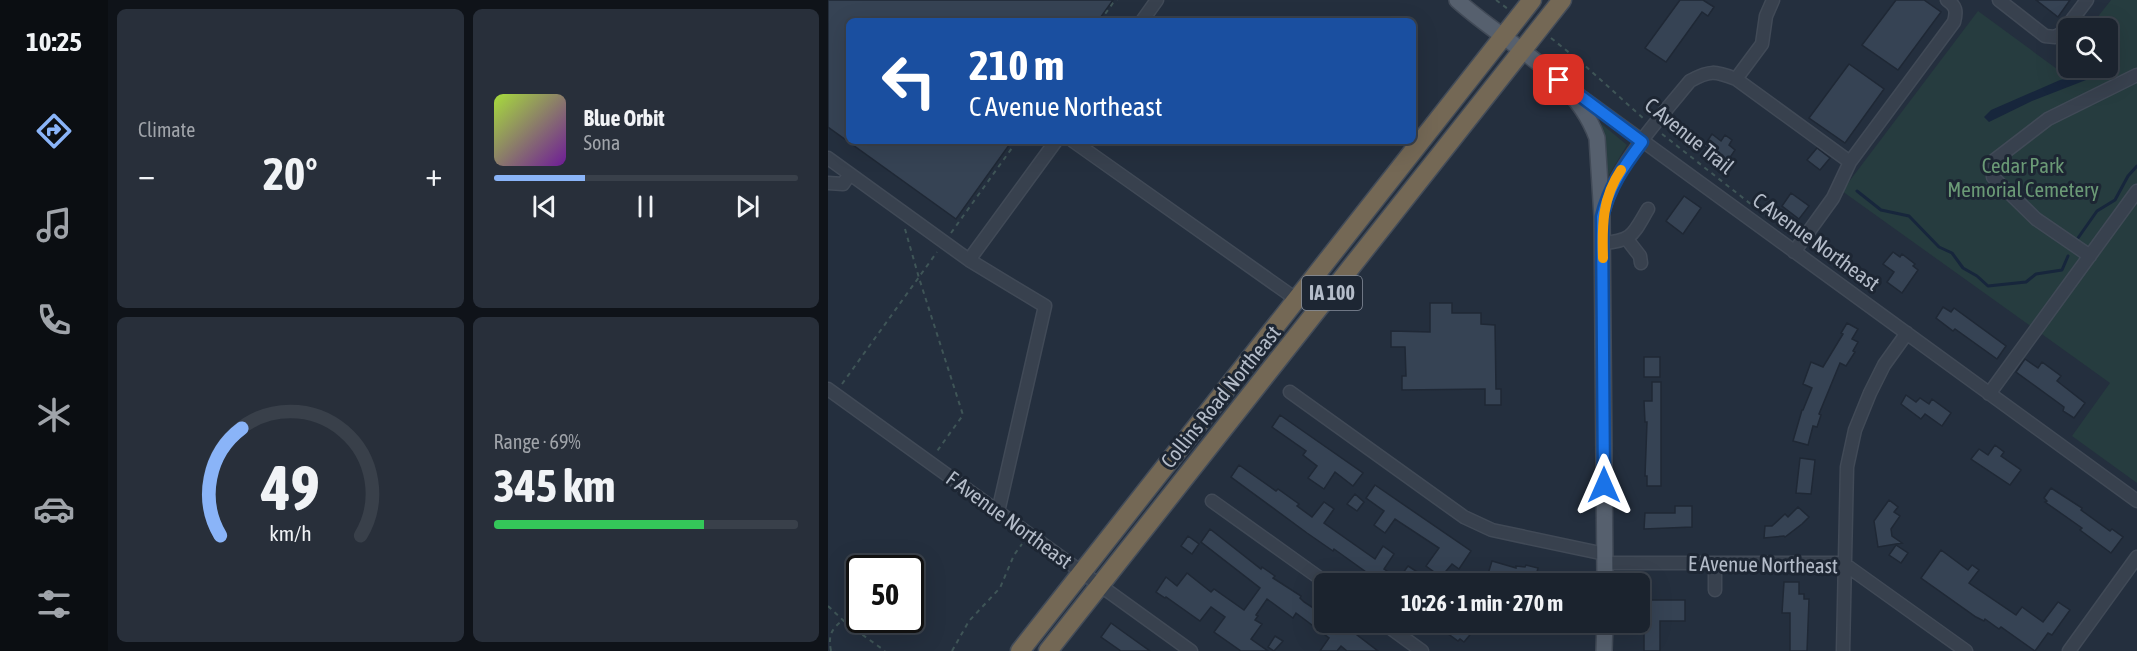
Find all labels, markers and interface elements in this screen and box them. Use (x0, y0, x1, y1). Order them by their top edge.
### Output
map controls (2058, 18, 2118, 78)
button: search (2058, 18, 2118, 78)
text: 10:25 (26, 26, 82, 57)
text: 210 m (969, 41, 1064, 89)
icon: left (870, 42, 948, 120)
pin (1533, 54, 1584, 105)
icon: arrive (1542, 63, 1575, 96)
text: C Avenue Northeast (969, 91, 1163, 122)
street label: C Avenue Trail (1640, 92, 1739, 179)
text: Blue Orbit (584, 105, 665, 131)
icon: directions (33, 110, 75, 152)
text: Climate (138, 118, 195, 141)
text: Sona (584, 131, 620, 154)
text: 20° (263, 148, 318, 200)
park label: Cedar Park Memorial Cemetery (1947, 153, 2099, 201)
text: − (138, 155, 155, 193)
text: + (425, 155, 442, 193)
street label: C Avenue Northeast (1749, 187, 1885, 295)
icon: previous (528, 190, 561, 223)
icon: pause (629, 190, 662, 223)
icon: next (731, 190, 764, 223)
icon: music (33, 204, 75, 246)
road number: IA 100 (1302, 276, 1362, 310)
icon: phone (33, 299, 75, 341)
street label: Collins Road Northeast (1156, 320, 1285, 472)
icon: climate (33, 394, 75, 436)
text: Range · 69% (494, 430, 581, 453)
text: 49 (260, 452, 320, 523)
position arrow (1572, 453, 1636, 517)
text: 345 km (494, 460, 615, 512)
street label: F Avenue Northeast (942, 466, 1077, 573)
icon: car (33, 488, 75, 530)
text: km/h (269, 522, 312, 547)
street label: E Avenue Northeast (1688, 551, 1838, 577)
speed limit sign: 50 (846, 555, 924, 633)
icon: filters (33, 583, 75, 625)
text: 10:26 · 1 min · 270 m (1401, 590, 1563, 616)

